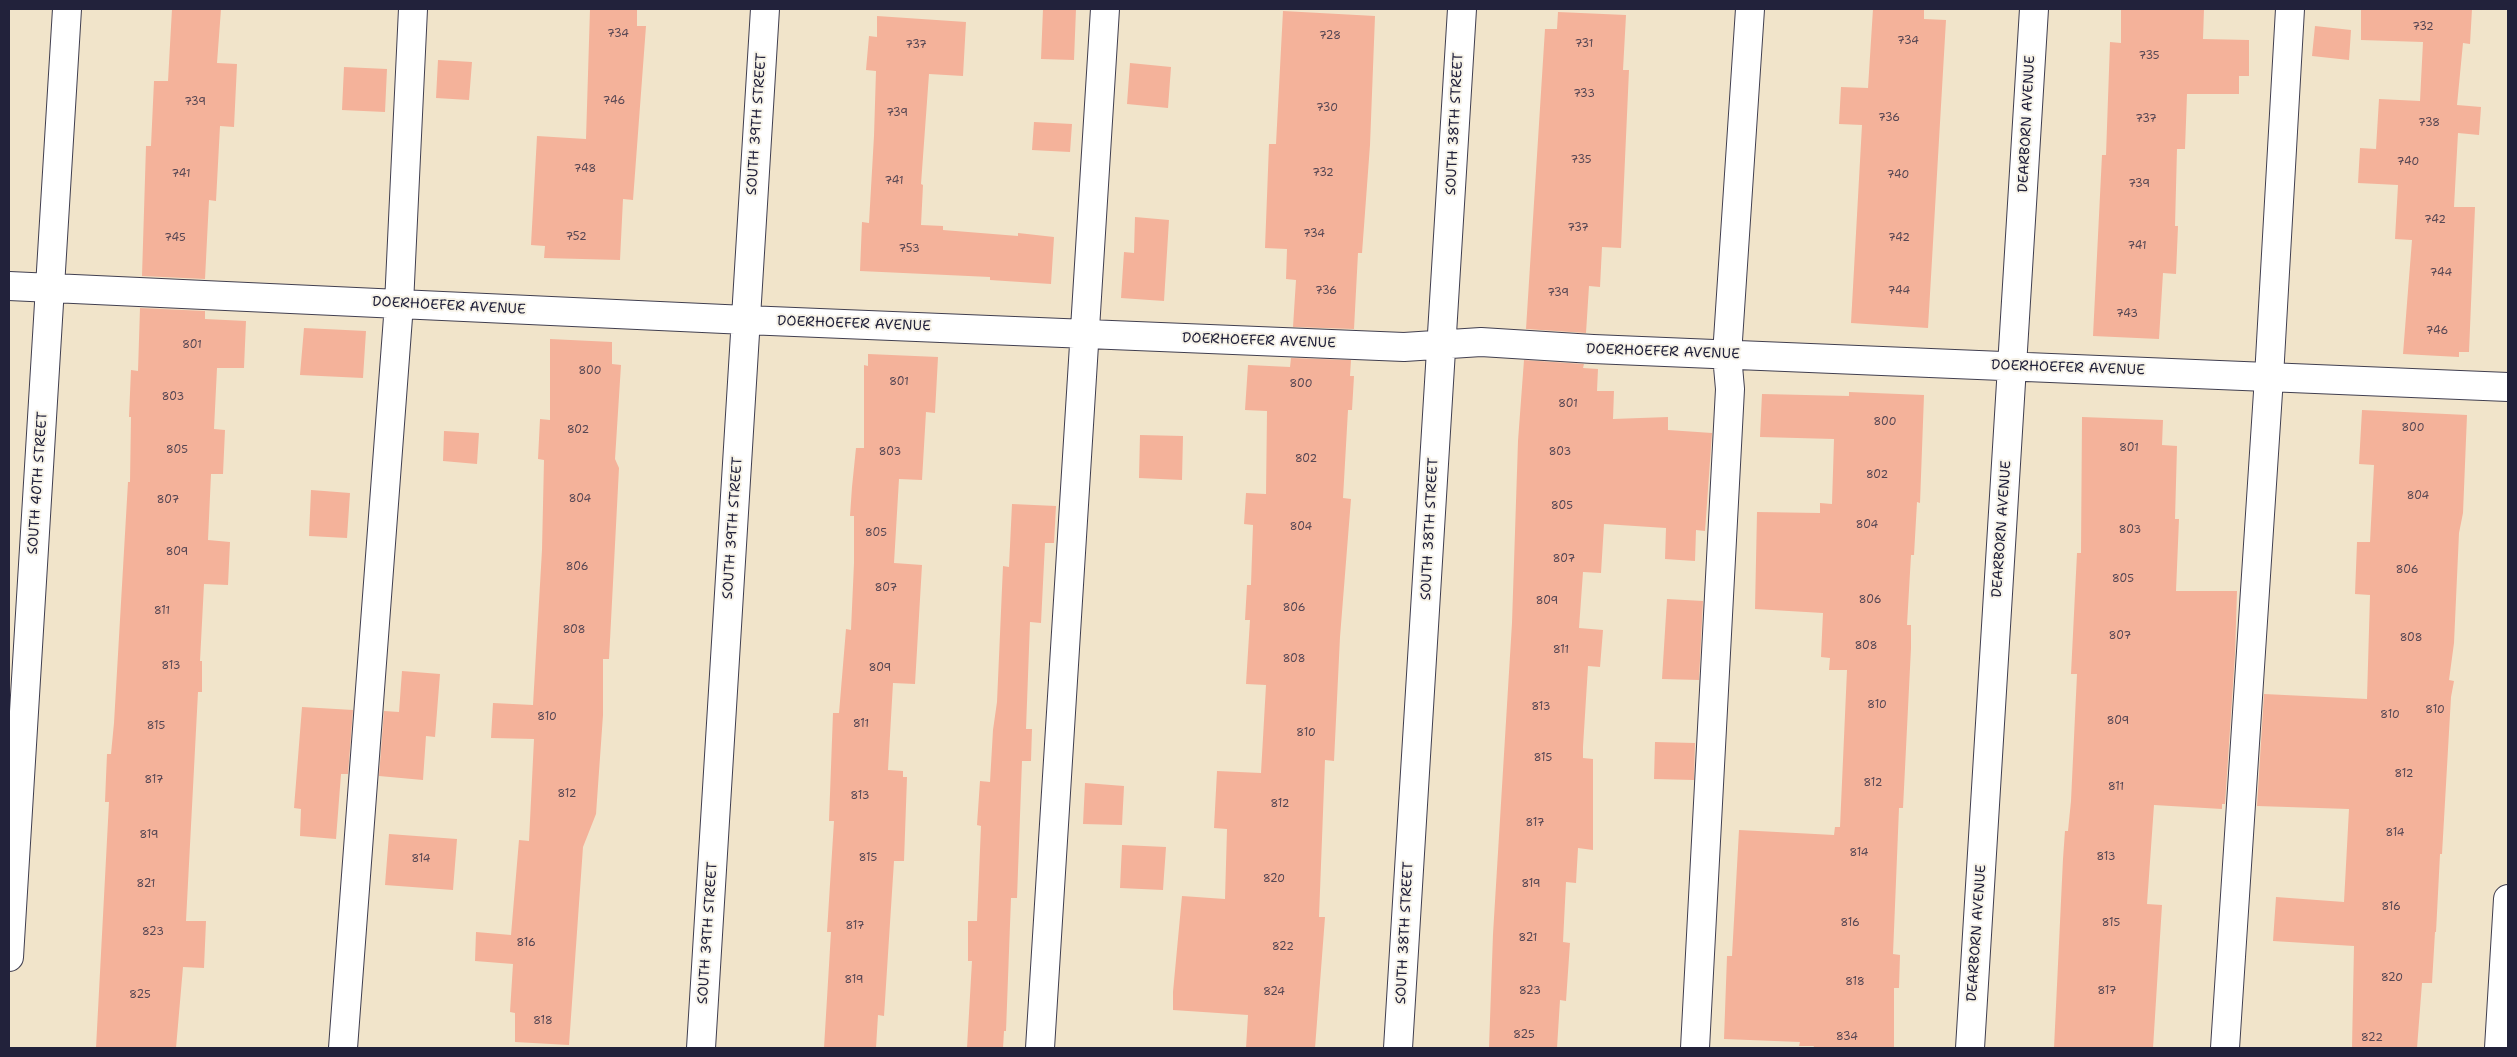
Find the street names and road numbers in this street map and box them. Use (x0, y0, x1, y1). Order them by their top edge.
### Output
street label: SOUTH 39TH STREET (744, 52, 770, 196)
street label: SOUTH 38TH STREET (1443, 52, 1467, 196)
street label: DEARBORN AVENUE (2015, 55, 2039, 193)
street label: DOERHOEFER AVENUE (372, 294, 526, 318)
street label: DOERHOEFER AVENUE (777, 313, 931, 335)
street label: DOERHOEFER AVENUE (1182, 330, 1336, 352)
street label: DOERHOEFER AVENUE (1586, 341, 1740, 363)
street label: DOERHOEFER AVENUE (1991, 357, 2145, 379)
street label: SOUTH 40TH STREET (25, 411, 51, 555)
street label: SOUTH 39TH STREET (720, 456, 746, 600)
street label: SOUTH 38TH STREET (1418, 457, 1442, 601)
street label: DEARBORN AVENUE (1989, 460, 2015, 598)
street label: SOUTH 39TH STREET (695, 861, 721, 1005)
street label: SOUTH 38TH STREET (1393, 861, 1417, 1005)
street label: DEARBORN AVENUE (1964, 864, 1990, 1002)

